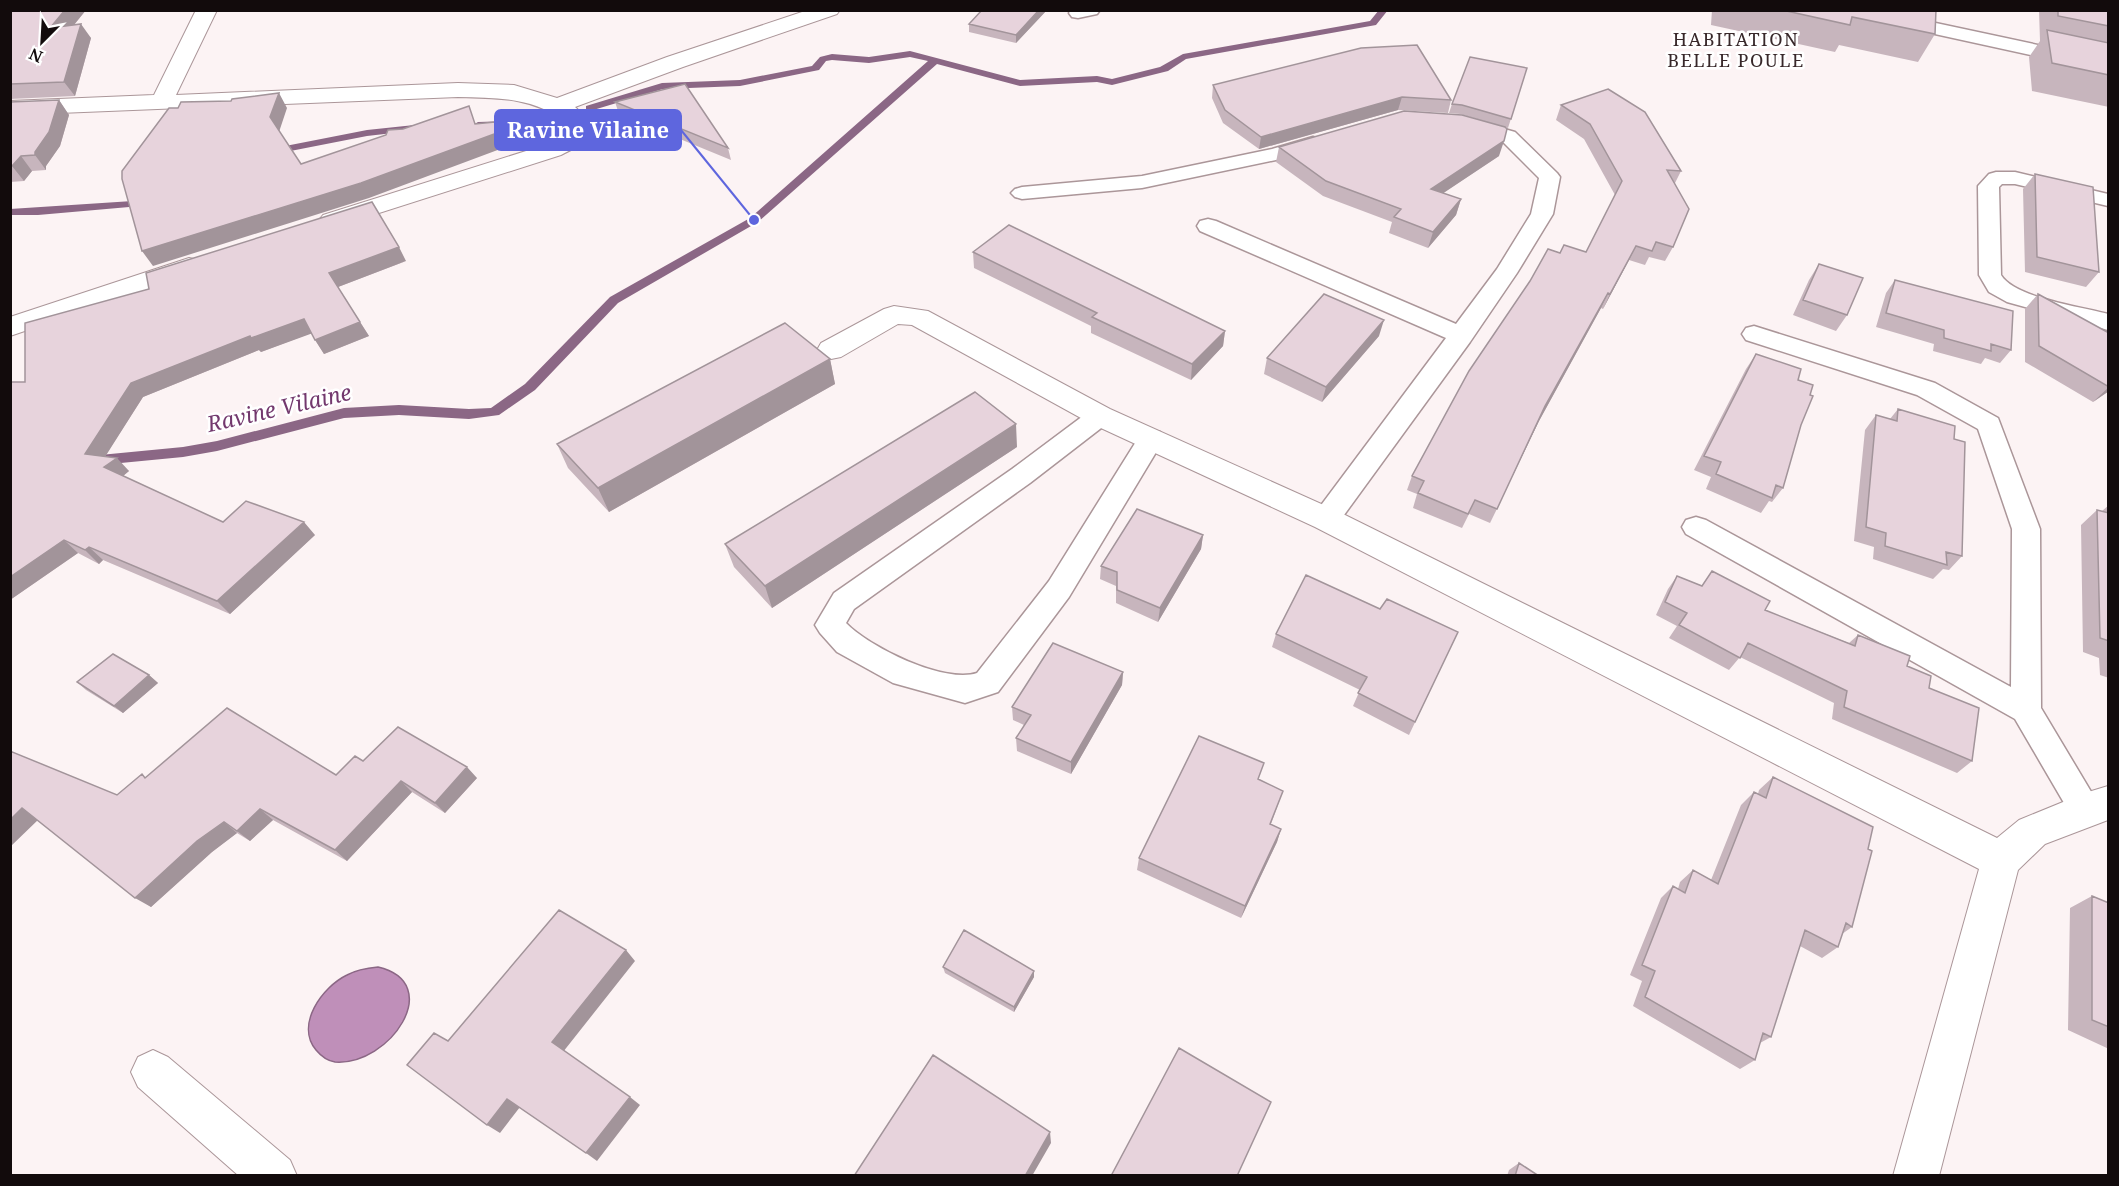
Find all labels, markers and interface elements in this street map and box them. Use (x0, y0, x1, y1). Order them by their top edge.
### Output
north arrow (12, 12, 72, 72)
district label: HABITATION BELLE POULE (1667, 27, 1805, 72)
text: N (25, 43, 46, 68)
callout: Ravine Vilaine (495, 110, 681, 150)
text: Ravine Vilaine (507, 114, 669, 144)
water label: Ravine Vilaine (203, 376, 354, 438)

